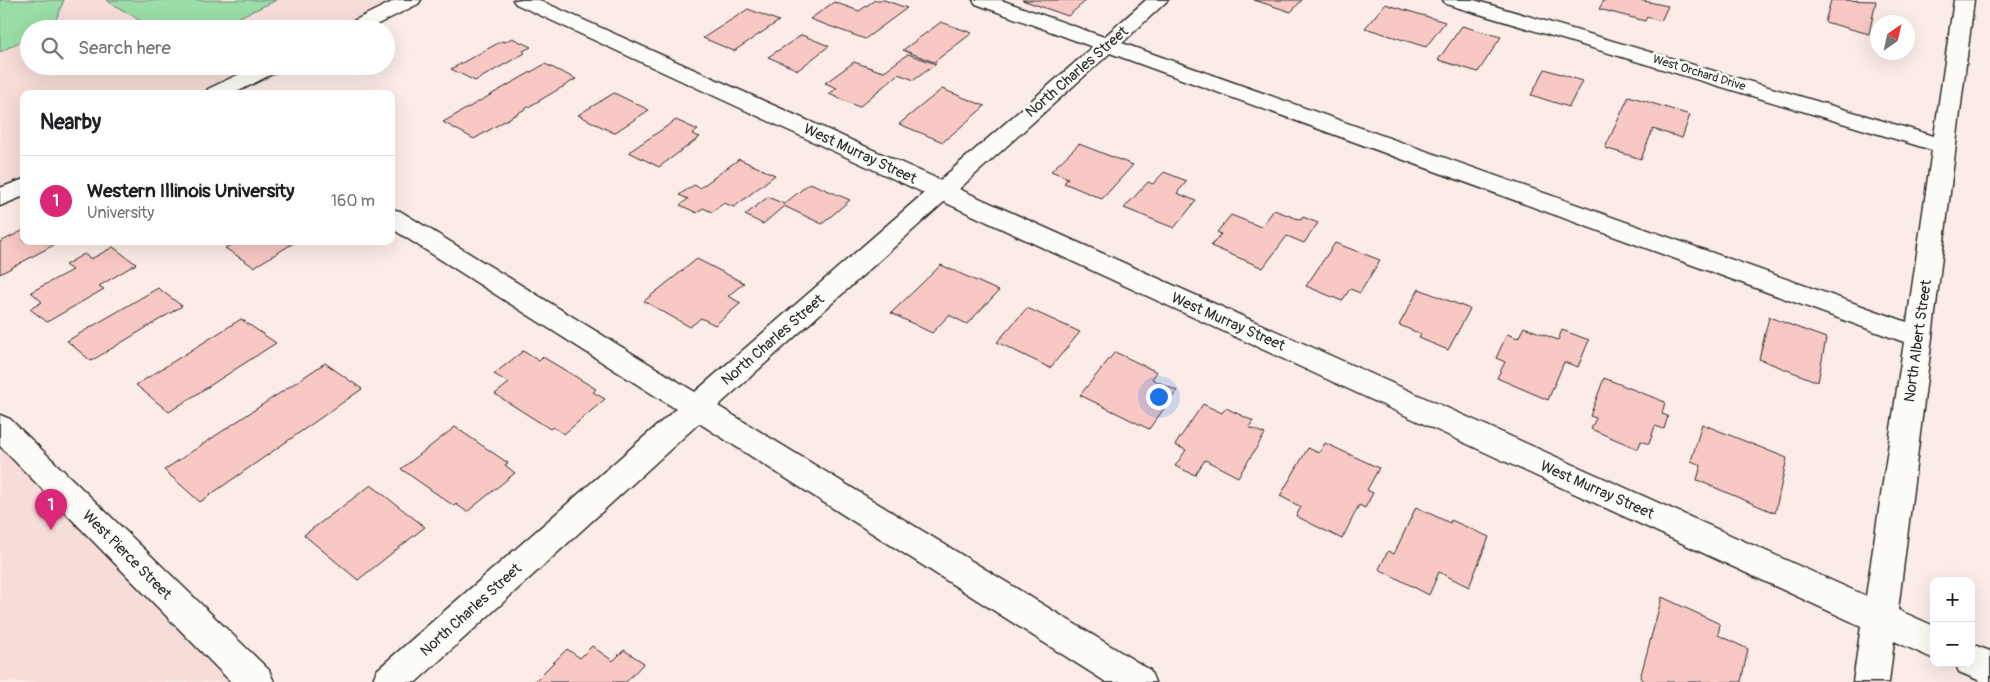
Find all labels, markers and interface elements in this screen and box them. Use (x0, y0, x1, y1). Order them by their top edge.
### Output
north arrow (1870, 15, 1915, 60)
search box (20, 20, 395, 75)
street label: North Charles Street (1022, 22, 1133, 122)
icon: search (38, 34, 66, 62)
text: Search here (78, 36, 171, 60)
street label: West Orchard Drive (1651, 52, 1747, 94)
text: Nearby (40, 109, 101, 136)
street label: West Murray Street (800, 119, 920, 189)
text: Western Illinois University (87, 179, 294, 203)
text: 1 (53, 191, 59, 211)
text: 160 m (331, 191, 375, 211)
text: University (87, 203, 154, 223)
street label: North Albert Street (1900, 278, 1936, 403)
street label: West Murray Street (1168, 288, 1289, 356)
street label: North Charles Street (718, 290, 829, 390)
your location (1146, 384, 1172, 410)
street label: West Murray Street (1537, 456, 1658, 524)
pin: 1 (35, 489, 67, 530)
street label: West Pierce Street (78, 506, 176, 604)
street label: North Charles Street (416, 559, 526, 661)
map controls (1930, 577, 1975, 667)
button: + (1930, 577, 1975, 622)
button: − (1930, 622, 1975, 667)

